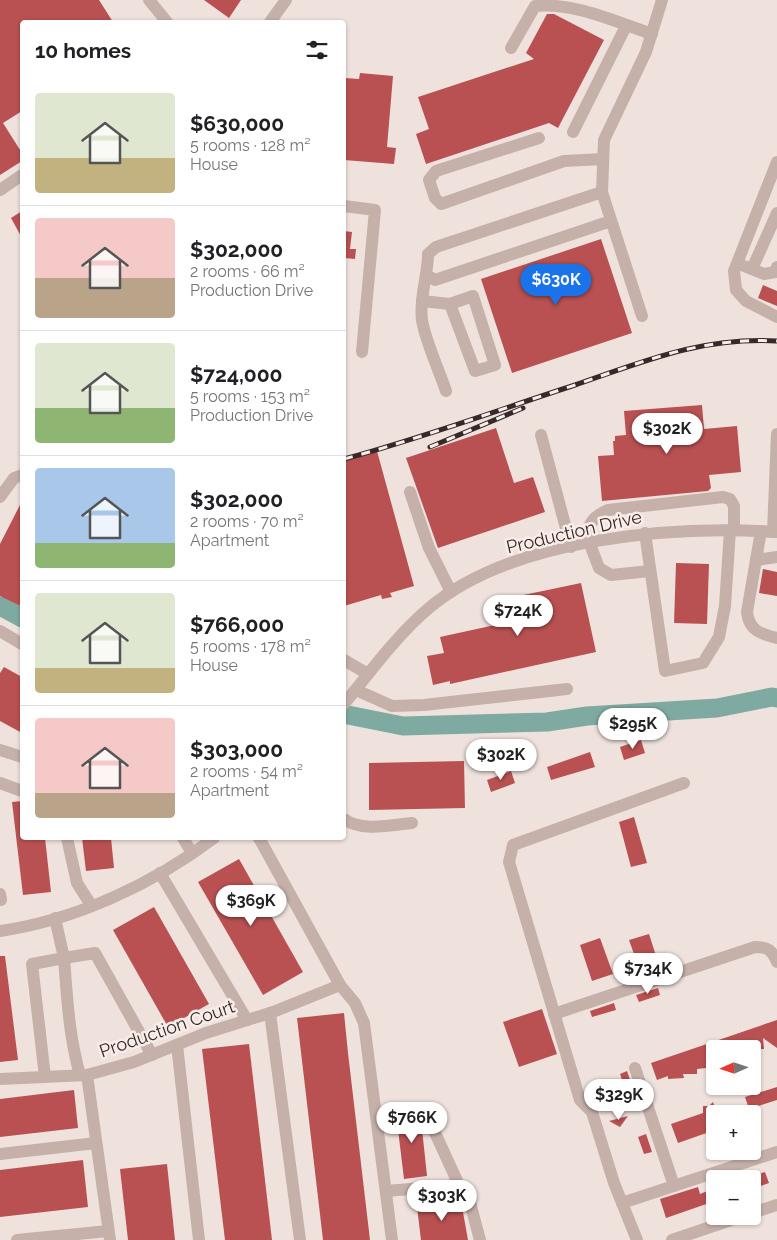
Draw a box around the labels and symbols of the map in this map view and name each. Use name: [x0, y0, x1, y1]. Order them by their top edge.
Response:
pin: $630K: [521, 264, 591, 306]
pin: $302K: [632, 412, 702, 455]
street label: Production Drive: [504, 506, 644, 557]
pin: $724K: [483, 594, 553, 637]
pin: $295K: [598, 708, 668, 750]
pin: $302K: [466, 738, 536, 781]
pin: $369K: [216, 884, 286, 927]
pin: $734K: [613, 952, 683, 995]
street label: Production Court: [96, 996, 237, 1061]
north arrow: [706, 1040, 761, 1095]
pin: $329K: [584, 1078, 654, 1121]
pin: $766K: [377, 1102, 447, 1144]
pin: $303K: [407, 1180, 477, 1222]

